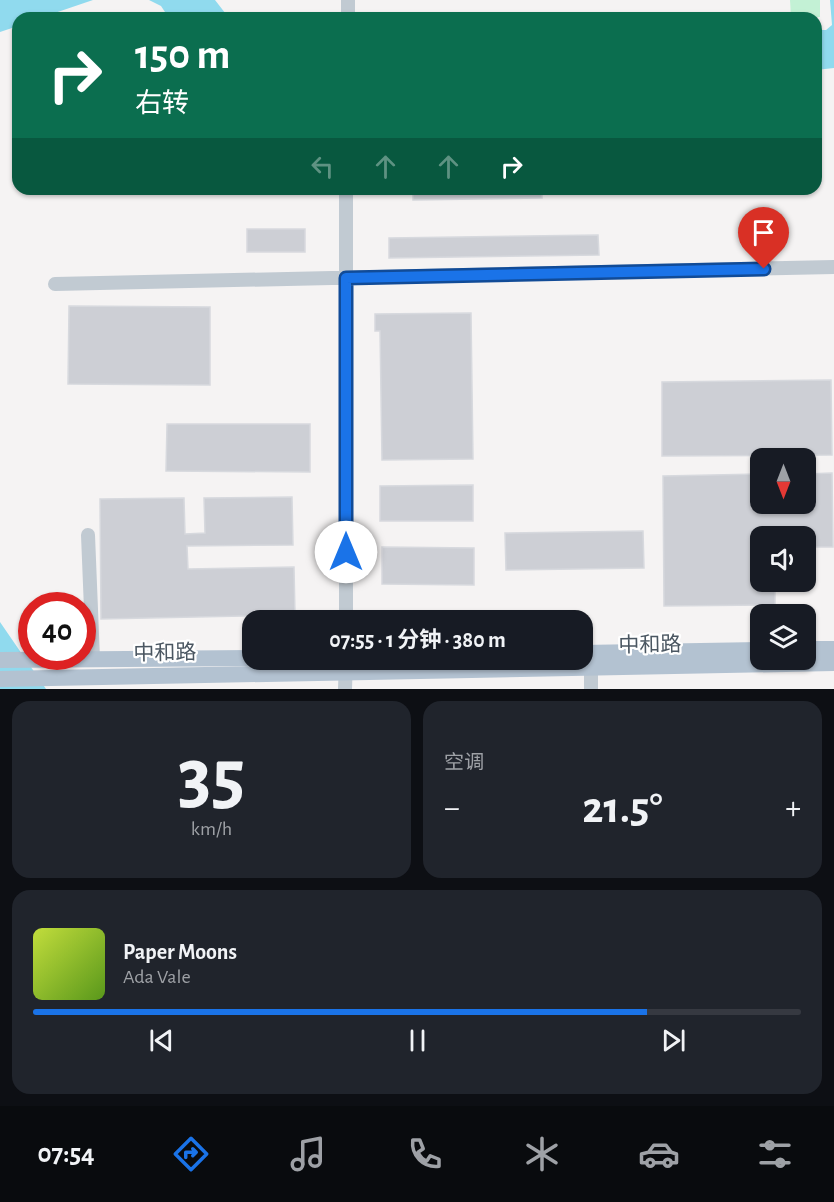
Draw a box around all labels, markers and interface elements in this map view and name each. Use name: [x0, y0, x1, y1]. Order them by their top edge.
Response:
text: 150 m: [135, 34, 230, 76]
icon: right: [36, 36, 114, 114]
text: 右转: [135, 90, 189, 117]
icon: left: [306, 150, 339, 183]
icon: ahead: [369, 150, 402, 183]
icon: ahead: [432, 150, 465, 183]
icon: right: [495, 150, 528, 183]
pin: [738, 207, 789, 269]
icon: arrive: [747, 216, 780, 249]
north arrow: [750, 448, 816, 514]
map controls: [750, 448, 816, 670]
position arrow: [314, 520, 378, 584]
button: sound: [750, 526, 816, 592]
speed limit sign: 40: [18, 592, 96, 670]
button: layers: [750, 604, 816, 670]
text: 07:55 · 1 分钟 · 380 m: [329, 629, 506, 651]
street label: 中和路: [618, 633, 682, 656]
street label: 中和路: [133, 641, 197, 664]
text: 35: [178, 739, 245, 817]
text: 空调: [444, 753, 484, 773]
text: 21.5°: [582, 786, 663, 831]
text: −: [444, 792, 460, 825]
text: +: [785, 792, 801, 825]
text: km/h: [191, 819, 232, 839]
text: Paper Moons: [123, 941, 237, 963]
text: Ada Vale: [123, 967, 191, 987]
icon: previous: [145, 1024, 178, 1057]
icon: pause: [401, 1024, 434, 1057]
icon: next: [657, 1024, 690, 1057]
icon: directions: [170, 1133, 212, 1175]
icon: music: [287, 1133, 329, 1175]
icon: phone: [404, 1133, 446, 1175]
icon: climate: [521, 1133, 563, 1175]
icon: car: [638, 1133, 680, 1175]
icon: filters: [754, 1133, 796, 1175]
text: 07:54: [37, 1140, 95, 1167]

